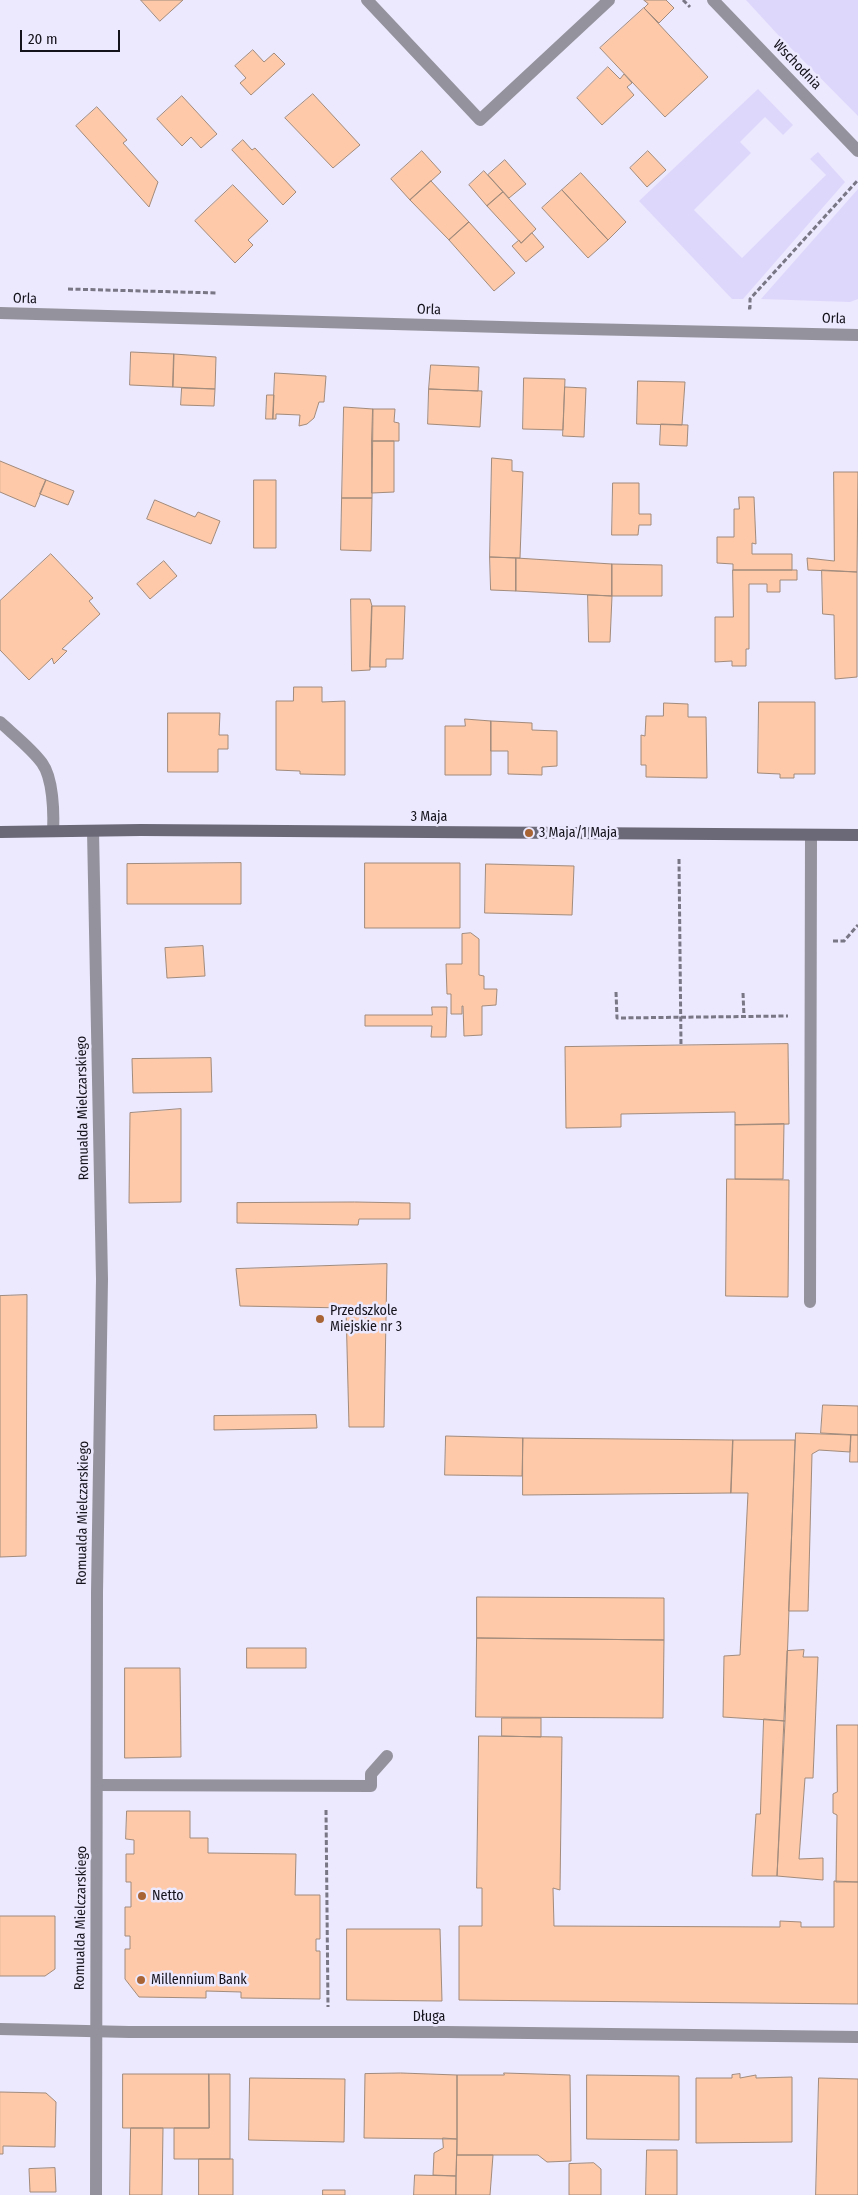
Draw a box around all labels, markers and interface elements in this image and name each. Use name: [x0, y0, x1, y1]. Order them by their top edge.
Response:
scale bar: [22, 20, 122, 52]
text: 20 m: [28, 30, 58, 48]
street label: Wschodnia: [769, 37, 825, 93]
street label: Orla: [13, 290, 37, 308]
street label: Orla: [417, 301, 441, 319]
street label: Orla: [822, 310, 846, 328]
street label: 3 Maja: [411, 809, 447, 825]
place label: 3 Maja/1 Maja: [539, 825, 617, 841]
marker: 3 Maja/1 Maja: [523, 827, 535, 839]
street label: Romualda Mielczarskiego: [73, 1036, 93, 1180]
place label: Przedszkole Miejskie nr 3: [330, 1303, 402, 1335]
marker: Przedszkole Miejskie nr 3: [314, 1313, 326, 1325]
street label: Romualda Mielczarskiego: [73, 1441, 93, 1585]
street label: Romualda Mielczarskiego: [71, 1846, 91, 1990]
place label: Netto: [152, 1888, 184, 1904]
marker: Netto: [136, 1890, 148, 1902]
place label: Millennium Bank: [151, 1972, 247, 1988]
marker: Millennium Bank: [135, 1974, 147, 1986]
street label: Długa: [413, 2009, 445, 2025]

